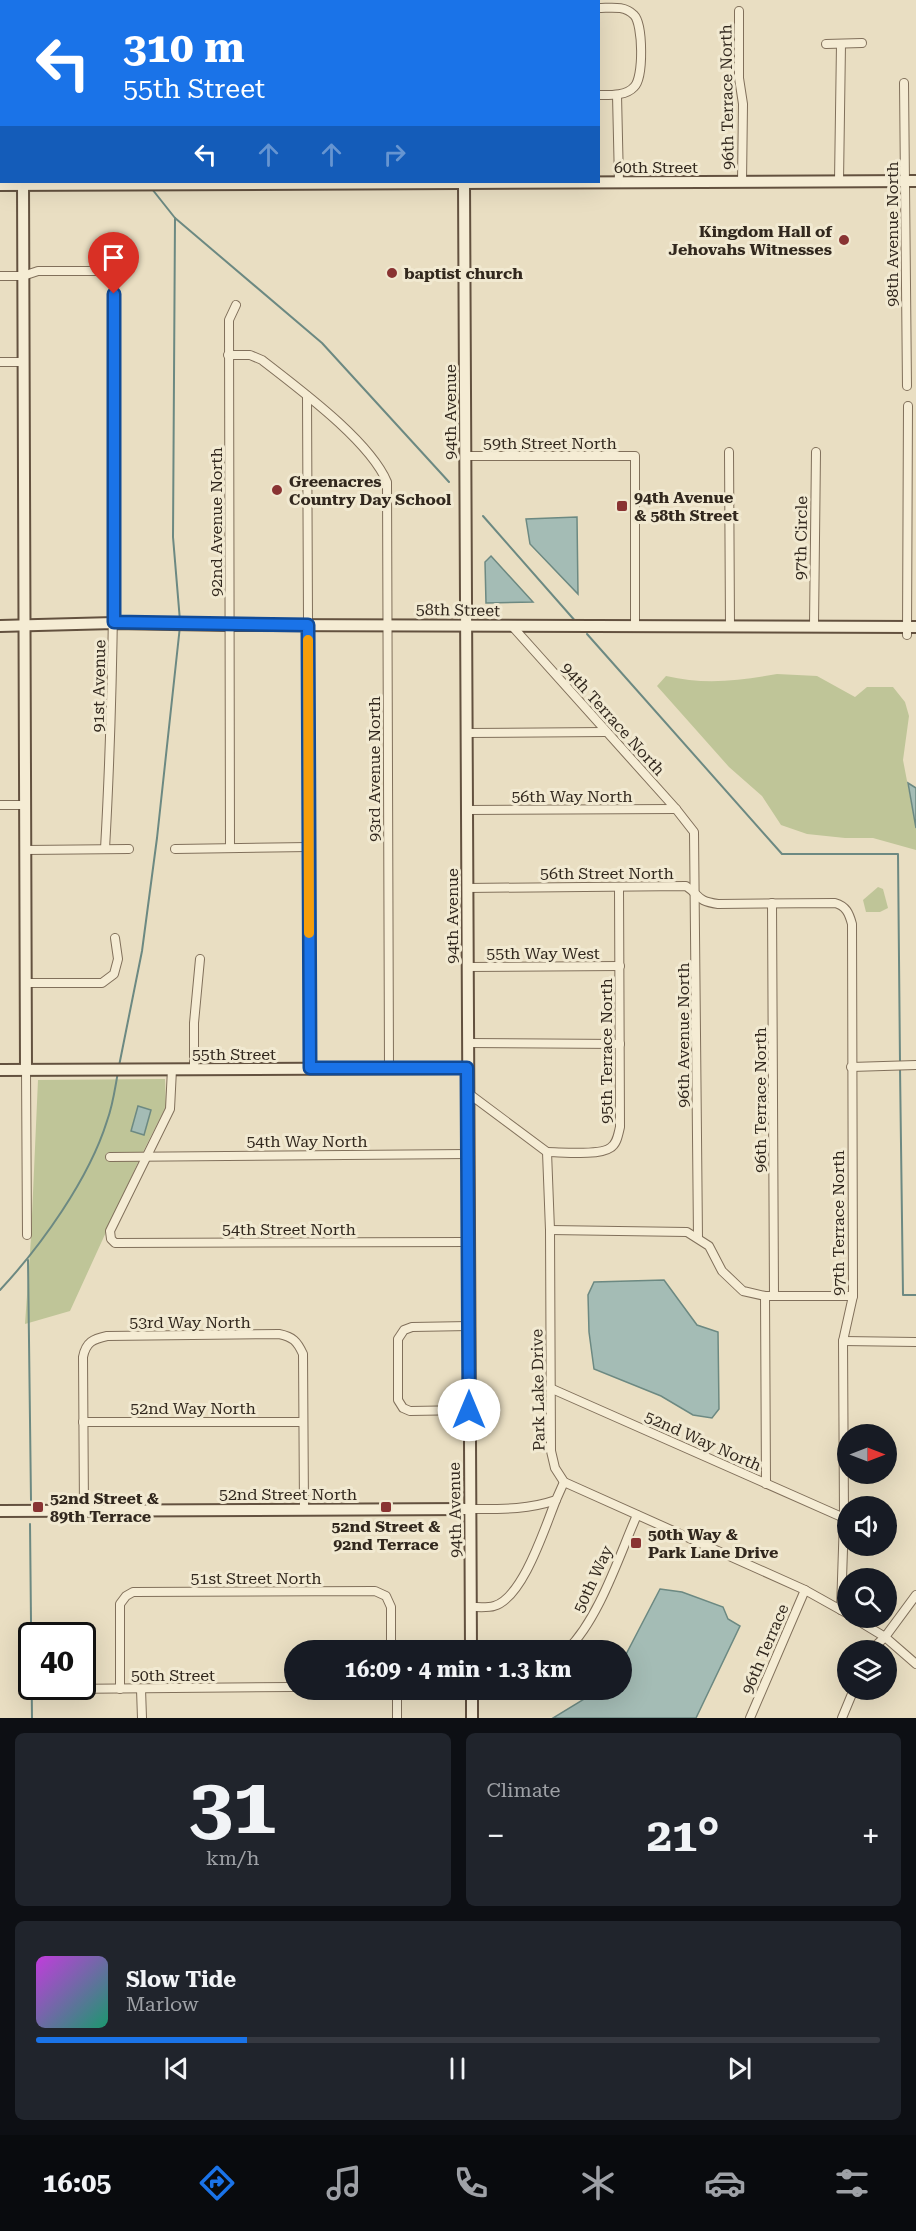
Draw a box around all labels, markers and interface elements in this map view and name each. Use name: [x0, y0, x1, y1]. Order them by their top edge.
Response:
text: 310 m: [123, 23, 245, 72]
icon: left: [24, 24, 102, 102]
street label: 96th Terrace North: [716, 24, 738, 170]
text: 55th Street: [123, 73, 265, 105]
icon: left: [189, 138, 222, 171]
icon: ahead: [252, 138, 285, 171]
icon: ahead: [315, 138, 348, 171]
icon: right: [378, 138, 411, 171]
street label: 60th Street: [614, 158, 698, 177]
street label: 98th Avenue North: [883, 161, 902, 307]
place label: Kingdom Hall of Jehovahs Witnesses: [668, 222, 833, 259]
pin: [88, 232, 139, 294]
marker: Kingdom Hall of Jehovahs Witnesses: [837, 233, 851, 247]
icon: arrive: [97, 241, 130, 274]
place label: baptist church: [404, 264, 523, 283]
marker: baptist church: [385, 266, 399, 280]
street label: 94th Avenue: [441, 364, 460, 460]
street label: 59th Street North: [483, 434, 617, 453]
street label: 92nd Avenue North: [207, 447, 226, 597]
place label: Greenacres Country Day School: [289, 472, 452, 509]
marker: Greenacres Country Day School: [270, 483, 284, 497]
place label: 94th Avenue & 58th Street: [634, 488, 739, 525]
street label: 97th Circle: [791, 496, 811, 580]
marker: 94th Avenue & 58th Street: [615, 499, 629, 513]
street label: 58th Street: [416, 600, 500, 620]
street label: 91st Avenue: [89, 639, 109, 733]
street label: 94th Terrace North: [557, 659, 669, 779]
street label: 93rd Avenue North: [365, 696, 384, 842]
street label: 56th Way North: [511, 787, 633, 806]
street label: 56th Street North: [540, 864, 674, 883]
street label: 94th Avenue: [443, 868, 462, 964]
street label: 55th Way West: [486, 944, 600, 963]
street label: 96th Avenue North: [674, 962, 693, 1108]
street label: 95th Terrace North: [597, 978, 616, 1124]
street label: 96th Terrace North: [751, 1027, 770, 1173]
street label: 55th Street: [192, 1045, 276, 1064]
street label: 54th Way North: [246, 1132, 368, 1151]
street label: 97th Terrace North: [829, 1150, 848, 1296]
street label: 54th Street North: [222, 1220, 356, 1239]
street label: 53rd Way North: [129, 1313, 251, 1332]
street label: Park Lake Drive: [527, 1328, 549, 1451]
position arrow: [437, 1378, 501, 1442]
street label: 52nd Way North: [130, 1399, 256, 1418]
street label: 52nd Way North: [642, 1407, 764, 1475]
north arrow: [837, 1424, 897, 1484]
map controls: [837, 1424, 897, 1700]
street label: 94th Avenue: [445, 1462, 465, 1558]
street label: 52nd Street North: [219, 1485, 357, 1504]
place label: 52nd Street & 89th Terrace: [50, 1489, 159, 1526]
button: sound: [837, 1496, 897, 1556]
marker: 52nd Street & 89th Terrace: [31, 1500, 45, 1514]
marker: 52nd Street & 92nd Terrace: [379, 1500, 393, 1514]
place label: 52nd Street & 92nd Terrace: [332, 1517, 440, 1554]
place label: 50th Way & Park Lane Drive: [648, 1525, 778, 1562]
marker: 50th Way & Park Lane Drive: [629, 1536, 643, 1550]
street label: 50th Way: [569, 1542, 617, 1615]
button: search: [837, 1568, 897, 1628]
street label: 51st Street North: [190, 1569, 322, 1588]
street label: 96th Terrace: [738, 1601, 793, 1697]
speed limit sign: 40: [18, 1622, 96, 1700]
button: layers: [837, 1640, 897, 1700]
text: 16:09 · 4 min · 1.3 km: [345, 1657, 571, 1682]
street label: 50th Street: [131, 1666, 215, 1685]
text: 31: [189, 1761, 276, 1852]
text: Climate: [487, 1778, 561, 1802]
text: 21°: [647, 1809, 720, 1862]
text: −: [487, 1816, 505, 1855]
text: +: [862, 1816, 880, 1855]
text: km/h: [206, 1846, 260, 1870]
text: Slow Tide: [126, 1967, 236, 1992]
text: Marlow: [126, 1992, 199, 2016]
icon: previous: [160, 2052, 193, 2085]
icon: pause: [441, 2052, 474, 2085]
icon: next: [723, 2052, 756, 2085]
icon: directions: [196, 2162, 238, 2204]
icon: music: [323, 2162, 365, 2204]
icon: phone: [450, 2162, 492, 2204]
icon: climate: [577, 2162, 619, 2204]
icon: car: [704, 2162, 746, 2204]
icon: filters: [831, 2162, 873, 2204]
text: 16:05: [43, 2167, 111, 2199]

